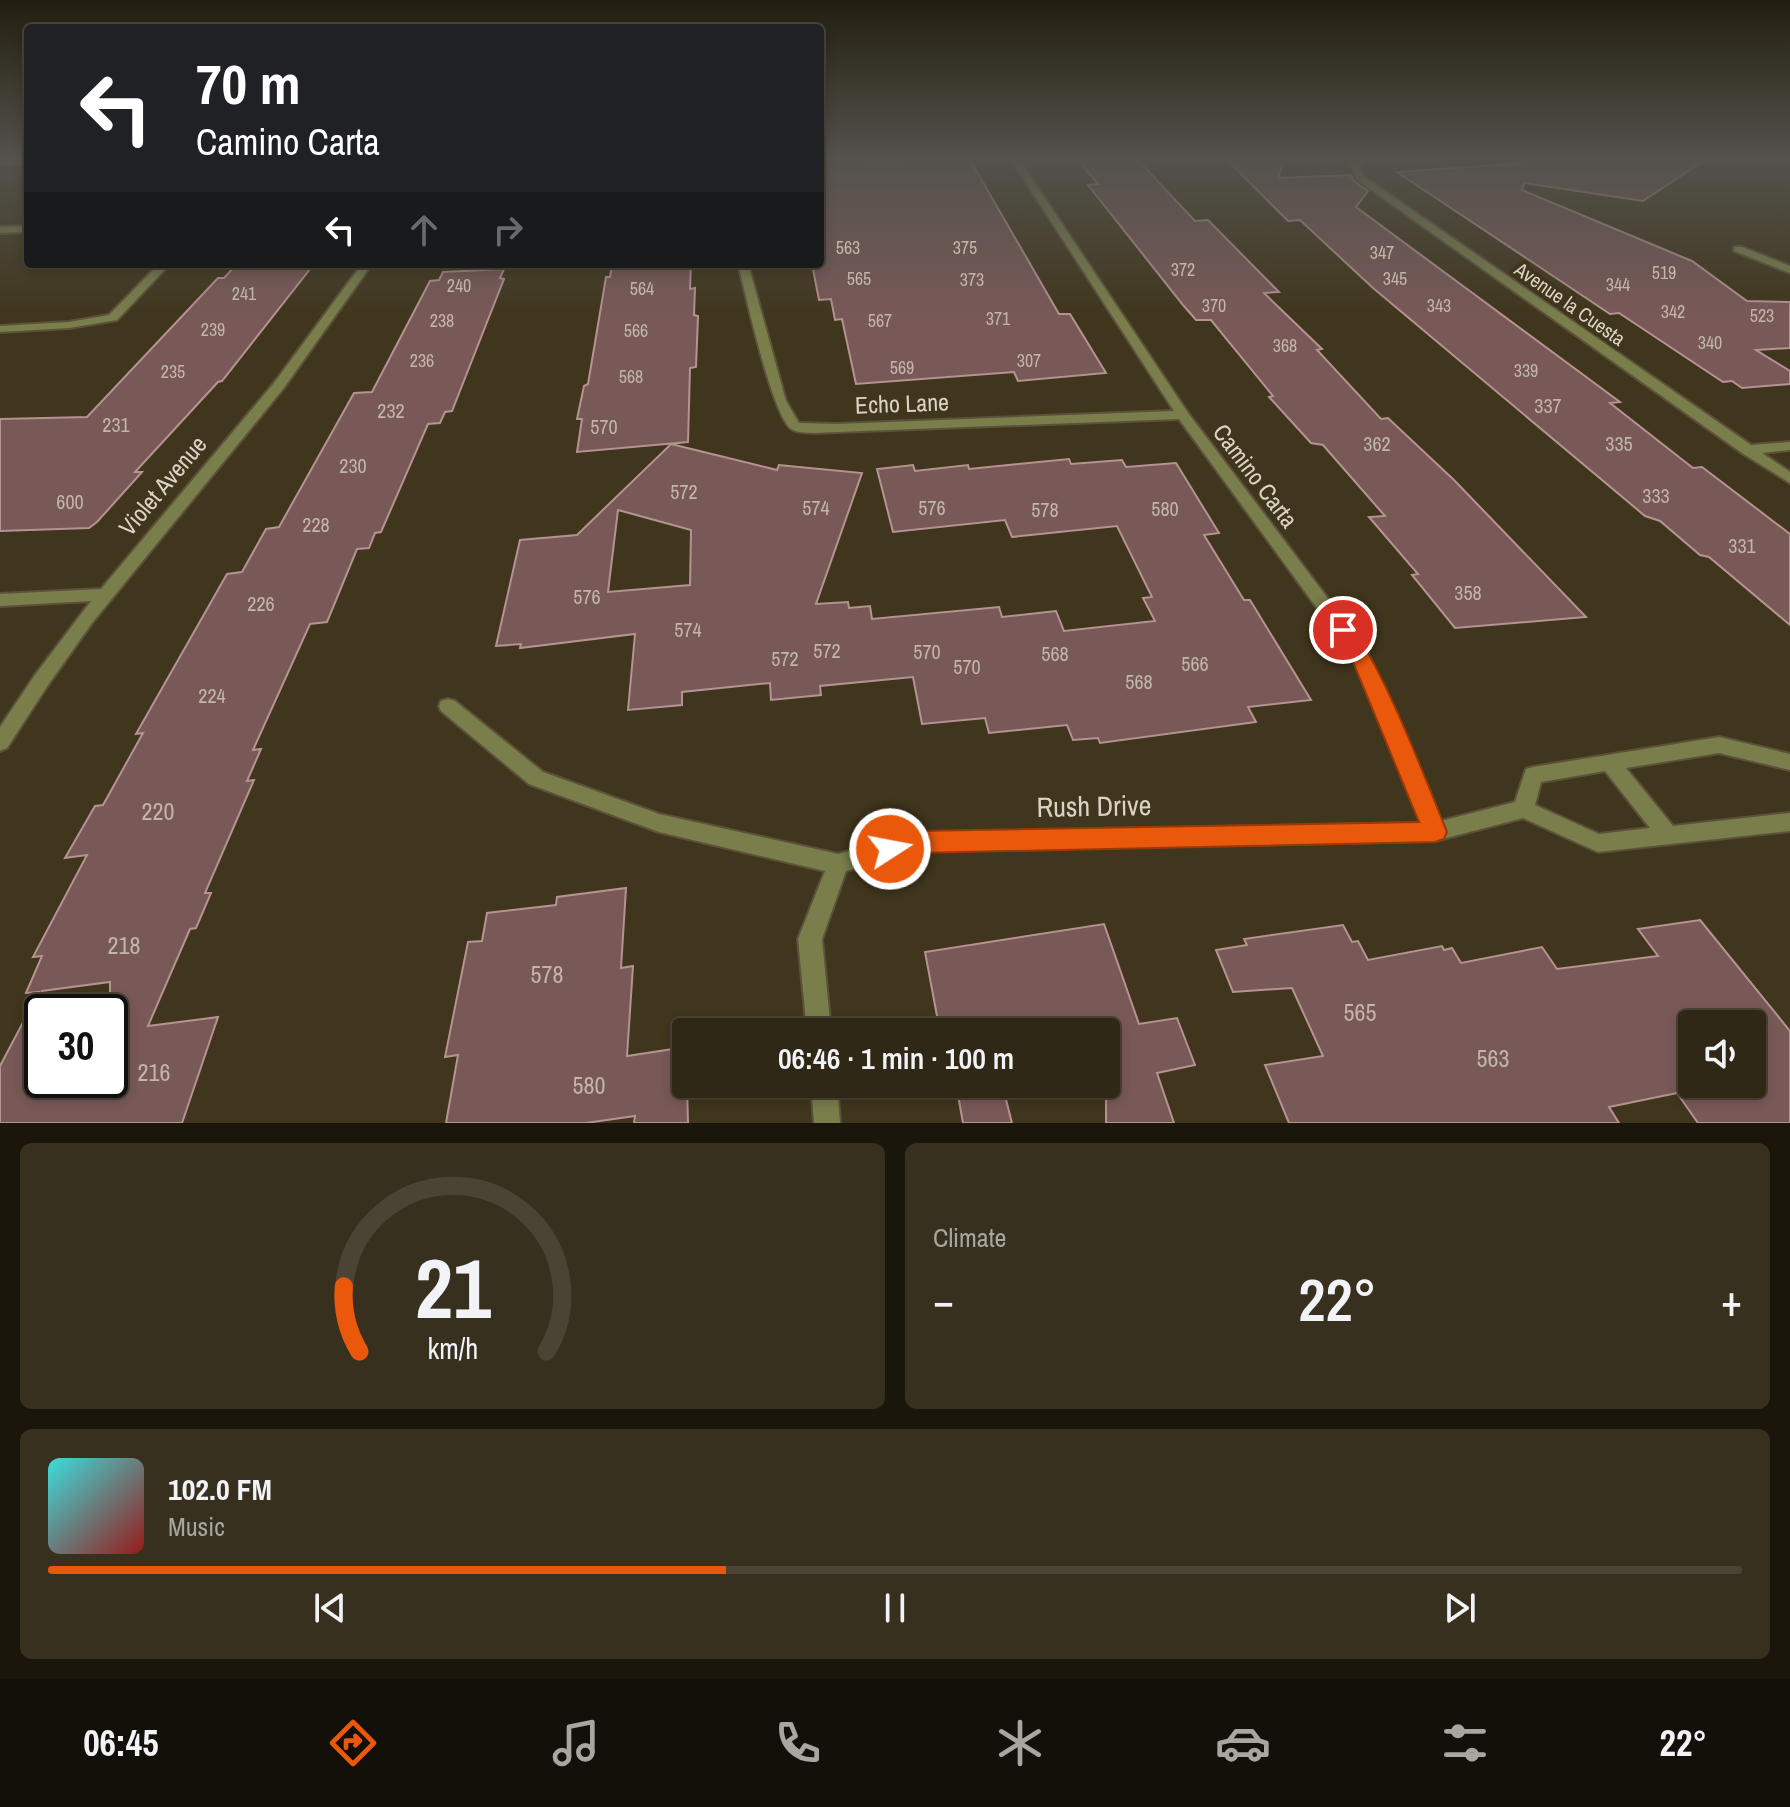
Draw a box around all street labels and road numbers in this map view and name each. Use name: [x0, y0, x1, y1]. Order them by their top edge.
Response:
street label: Avenue la Cuesta: [1509, 255, 1631, 352]
street label: Echo Lane: [854, 385, 950, 421]
street label: Camino Carta: [1206, 417, 1305, 534]
street label: Violet Avenue: [111, 429, 213, 542]
street label: Rush Drive: [1036, 786, 1152, 826]

